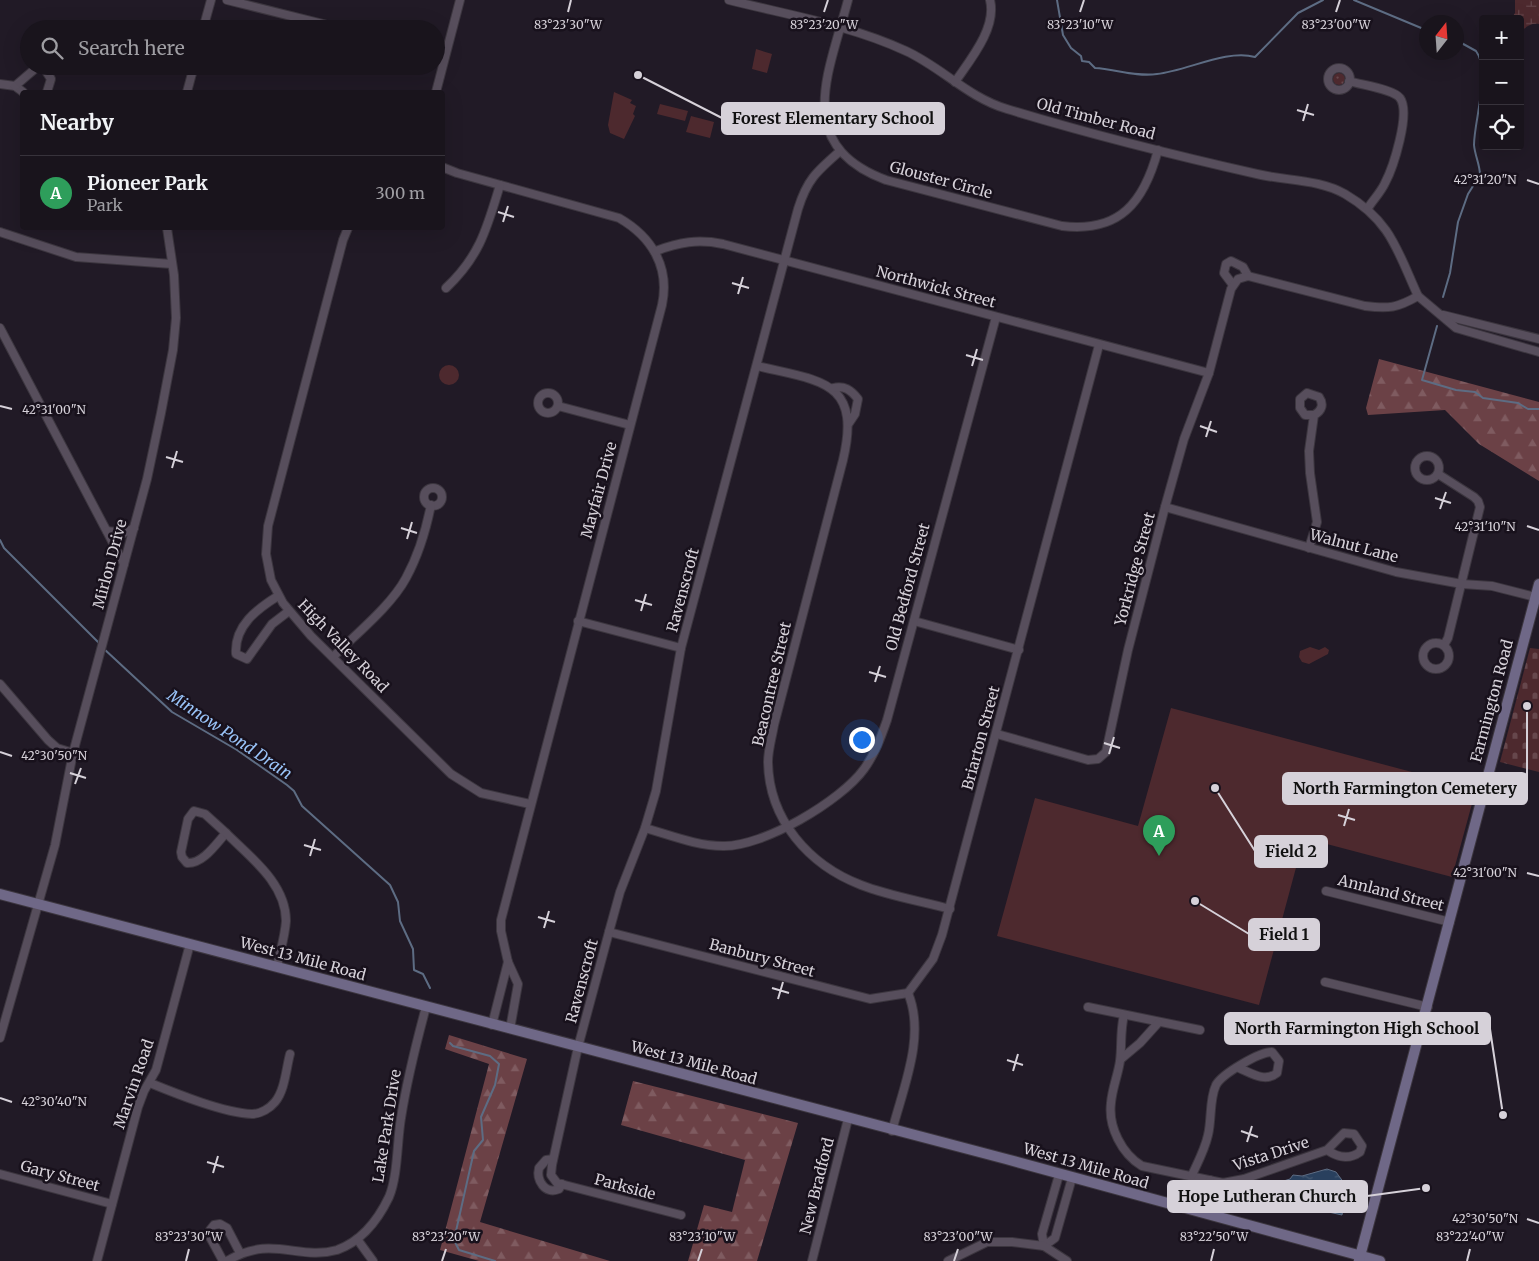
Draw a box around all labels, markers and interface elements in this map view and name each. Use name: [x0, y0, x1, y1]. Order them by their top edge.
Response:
north arrow: [1419, 15, 1464, 60]
map controls: [1479, 15, 1524, 150]
button: +: [1479, 15, 1524, 60]
text: 83°23'30"W: [534, 17, 603, 32]
text: 83°23'20"W: [790, 17, 859, 32]
text: 83°23'10"W: [1047, 17, 1114, 32]
text: 83°23'00"W: [1302, 17, 1371, 32]
search box: [20, 20, 445, 75]
icon: search: [38, 34, 66, 62]
text: Search here: [78, 36, 185, 60]
button: −: [1479, 60, 1524, 105]
street label: Old Timber Road: [1035, 94, 1157, 143]
callout: Forest Elementary School: [722, 103, 944, 134]
button: locate: [1479, 105, 1524, 150]
text: Forest Elementary School: [732, 108, 934, 128]
text: Nearby: [40, 109, 114, 136]
street label: Glouster Circle: [888, 157, 995, 202]
text: Pioneer Park: [87, 171, 208, 195]
text: 42°31'20"N: [1453, 172, 1517, 187]
text: A: [50, 183, 62, 203]
text: 300 m: [376, 183, 425, 203]
text: Park: [87, 195, 123, 215]
street label: Northwick Street: [874, 261, 998, 312]
text: 42°31'00"N: [22, 402, 87, 417]
street label: Mayfair Drive: [576, 439, 621, 540]
street label: Yorkridge Street: [1110, 510, 1159, 629]
street label: Mirlon Drive: [88, 517, 131, 611]
text: 42°31'10"N: [1454, 519, 1516, 534]
street label: Old Bedford Street: [881, 521, 934, 653]
street label: Walnut Lane: [1307, 524, 1401, 567]
street label: Ravenscroft: [662, 546, 703, 634]
street label: High Valley Road: [294, 595, 393, 696]
street label: Beacontree Street: [748, 620, 795, 748]
street label: Farmington Road: [1466, 637, 1517, 764]
water label: Minnow Pond Drain: [163, 684, 296, 783]
street label: Briarton Street: [957, 684, 1004, 792]
your location: [849, 727, 875, 753]
text: 42°30'50"N: [21, 748, 88, 763]
callout: North Farmington Cemetery: [1283, 773, 1527, 804]
text: North Farmington Cemetery: [1293, 778, 1518, 798]
pin: A: [1143, 815, 1175, 856]
callout: Field 2: [1255, 836, 1327, 867]
text: Field 2: [1265, 841, 1317, 861]
text: 42°31'00"N: [1453, 865, 1518, 880]
street label: Annland Street: [1335, 870, 1446, 915]
callout: Field 1: [1249, 919, 1319, 950]
text: Field 1: [1259, 924, 1310, 944]
street label: West 13 Mile Road: [237, 932, 368, 984]
street label: Banbury Street: [707, 934, 817, 981]
street label: Ravenscroft: [561, 937, 602, 1025]
callout: North Farmington High School: [1225, 1013, 1490, 1044]
text: North Farmington High School: [1235, 1018, 1479, 1038]
street label: West 13 Mile Road: [628, 1036, 759, 1088]
street label: Marvin Road: [109, 1037, 158, 1131]
street label: Lake Park Drive: [368, 1068, 405, 1184]
text: 42°30'40"N: [21, 1094, 88, 1109]
street label: Vista Drive: [1230, 1132, 1311, 1175]
street label: New Bradford: [795, 1136, 838, 1236]
street label: West 13 Mile Road: [1020, 1138, 1151, 1193]
street label: Gary Street: [19, 1156, 102, 1195]
street label: Parkside: [593, 1169, 658, 1204]
callout: Hope Lutheran Church: [1168, 1181, 1367, 1212]
text: Hope Lutheran Church: [1178, 1186, 1357, 1206]
text: 42°30'50"N: [1452, 1211, 1519, 1226]
text: 83°23'30"W: [155, 1229, 224, 1244]
text: 83°23'20"W: [412, 1229, 481, 1244]
text: 83°23'10"W: [669, 1229, 736, 1244]
text: 83°23'00"W: [924, 1229, 993, 1244]
text: 83°22'50"W: [1180, 1229, 1249, 1244]
text: 83°22'40"W: [1436, 1229, 1505, 1244]

